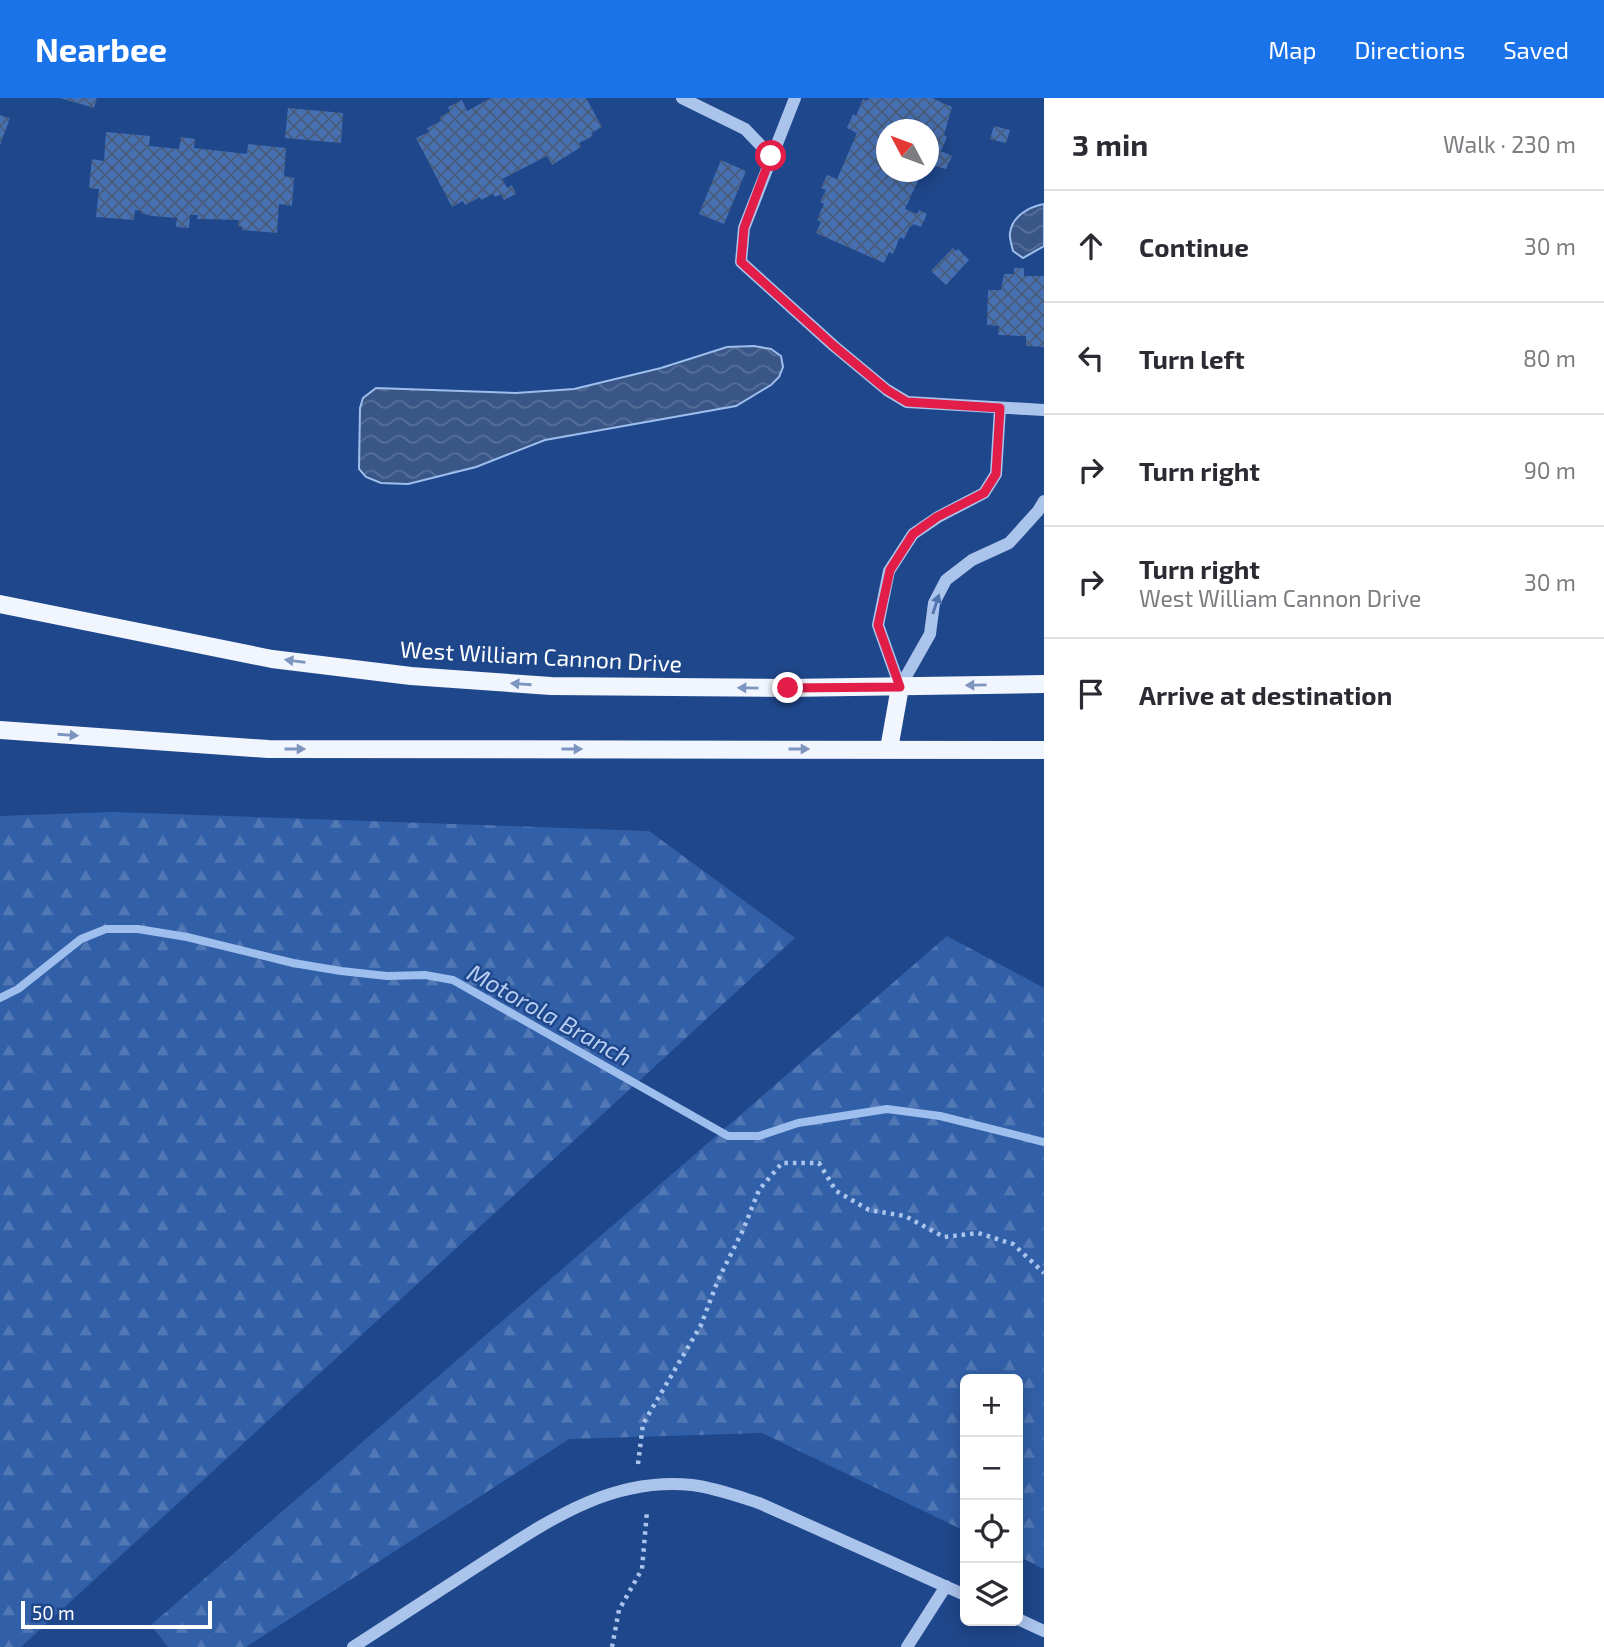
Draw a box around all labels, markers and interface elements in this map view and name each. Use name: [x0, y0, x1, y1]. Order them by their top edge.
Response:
text: Nearbee: [35, 29, 167, 69]
text: Map: [1268, 35, 1316, 64]
text: Directions: [1354, 35, 1465, 64]
text: Saved: [1503, 35, 1569, 64]
north arrow: [876, 119, 939, 182]
text: 3 min: [1072, 126, 1148, 162]
text: Walk · 230 m: [1443, 130, 1576, 158]
route start: [755, 140, 786, 171]
icon: ahead: [1072, 227, 1110, 265]
text: Continue: [1139, 231, 1249, 262]
text: 30 m: [1524, 232, 1576, 260]
icon: left: [1072, 339, 1110, 377]
text: Turn left: [1139, 343, 1245, 374]
text: 80 m: [1523, 344, 1576, 372]
icon: right: [1072, 451, 1110, 489]
text: Turn right: [1139, 455, 1260, 486]
text: 90 m: [1524, 456, 1576, 484]
text: Turn right: [1139, 553, 1260, 584]
icon: right: [1072, 563, 1110, 601]
text: 30 m: [1524, 568, 1576, 596]
text: West William Cannon Drive: [1139, 584, 1421, 612]
one-way arrow: [931, 593, 942, 614]
street label: West William Cannon Drive: [399, 635, 683, 677]
one-way arrow: [283, 656, 305, 667]
route end: [772, 672, 803, 703]
icon: arrive: [1072, 675, 1110, 713]
one-way arrow: [510, 678, 532, 689]
text: Arrive at destination: [1139, 679, 1392, 710]
one-way arrow: [965, 680, 987, 691]
one-way arrow: [737, 682, 759, 693]
one-way arrow: [57, 729, 79, 740]
one-way arrow: [284, 743, 306, 755]
one-way arrow: [561, 743, 583, 755]
one-way arrow: [788, 743, 810, 755]
water label: Motorola Branch: [463, 957, 637, 1071]
map controls: [960, 1374, 1023, 1626]
button: +: [960, 1374, 1023, 1437]
button: −: [960, 1437, 1023, 1500]
button: locate: [960, 1500, 1023, 1563]
button: layers: [960, 1563, 1023, 1626]
scale bar: [21, 1598, 212, 1630]
text: 50 m: [32, 1601, 75, 1624]

